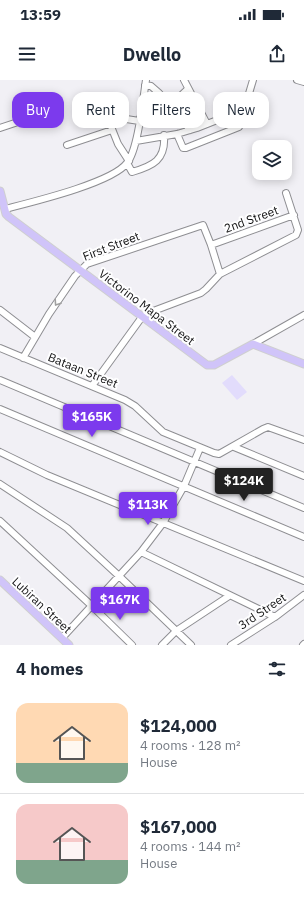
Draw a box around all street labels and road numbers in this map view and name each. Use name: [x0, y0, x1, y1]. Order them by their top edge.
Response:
street label: 2nd Street: [222, 202, 280, 236]
street label: First Street: [80, 228, 142, 264]
street label: Victorino Mapa Street: [96, 266, 198, 348]
street label: Bataan Street: [46, 349, 120, 391]
street label: Lubiran Street: [9, 574, 75, 636]
street label: 3rd Street: [235, 590, 289, 632]

